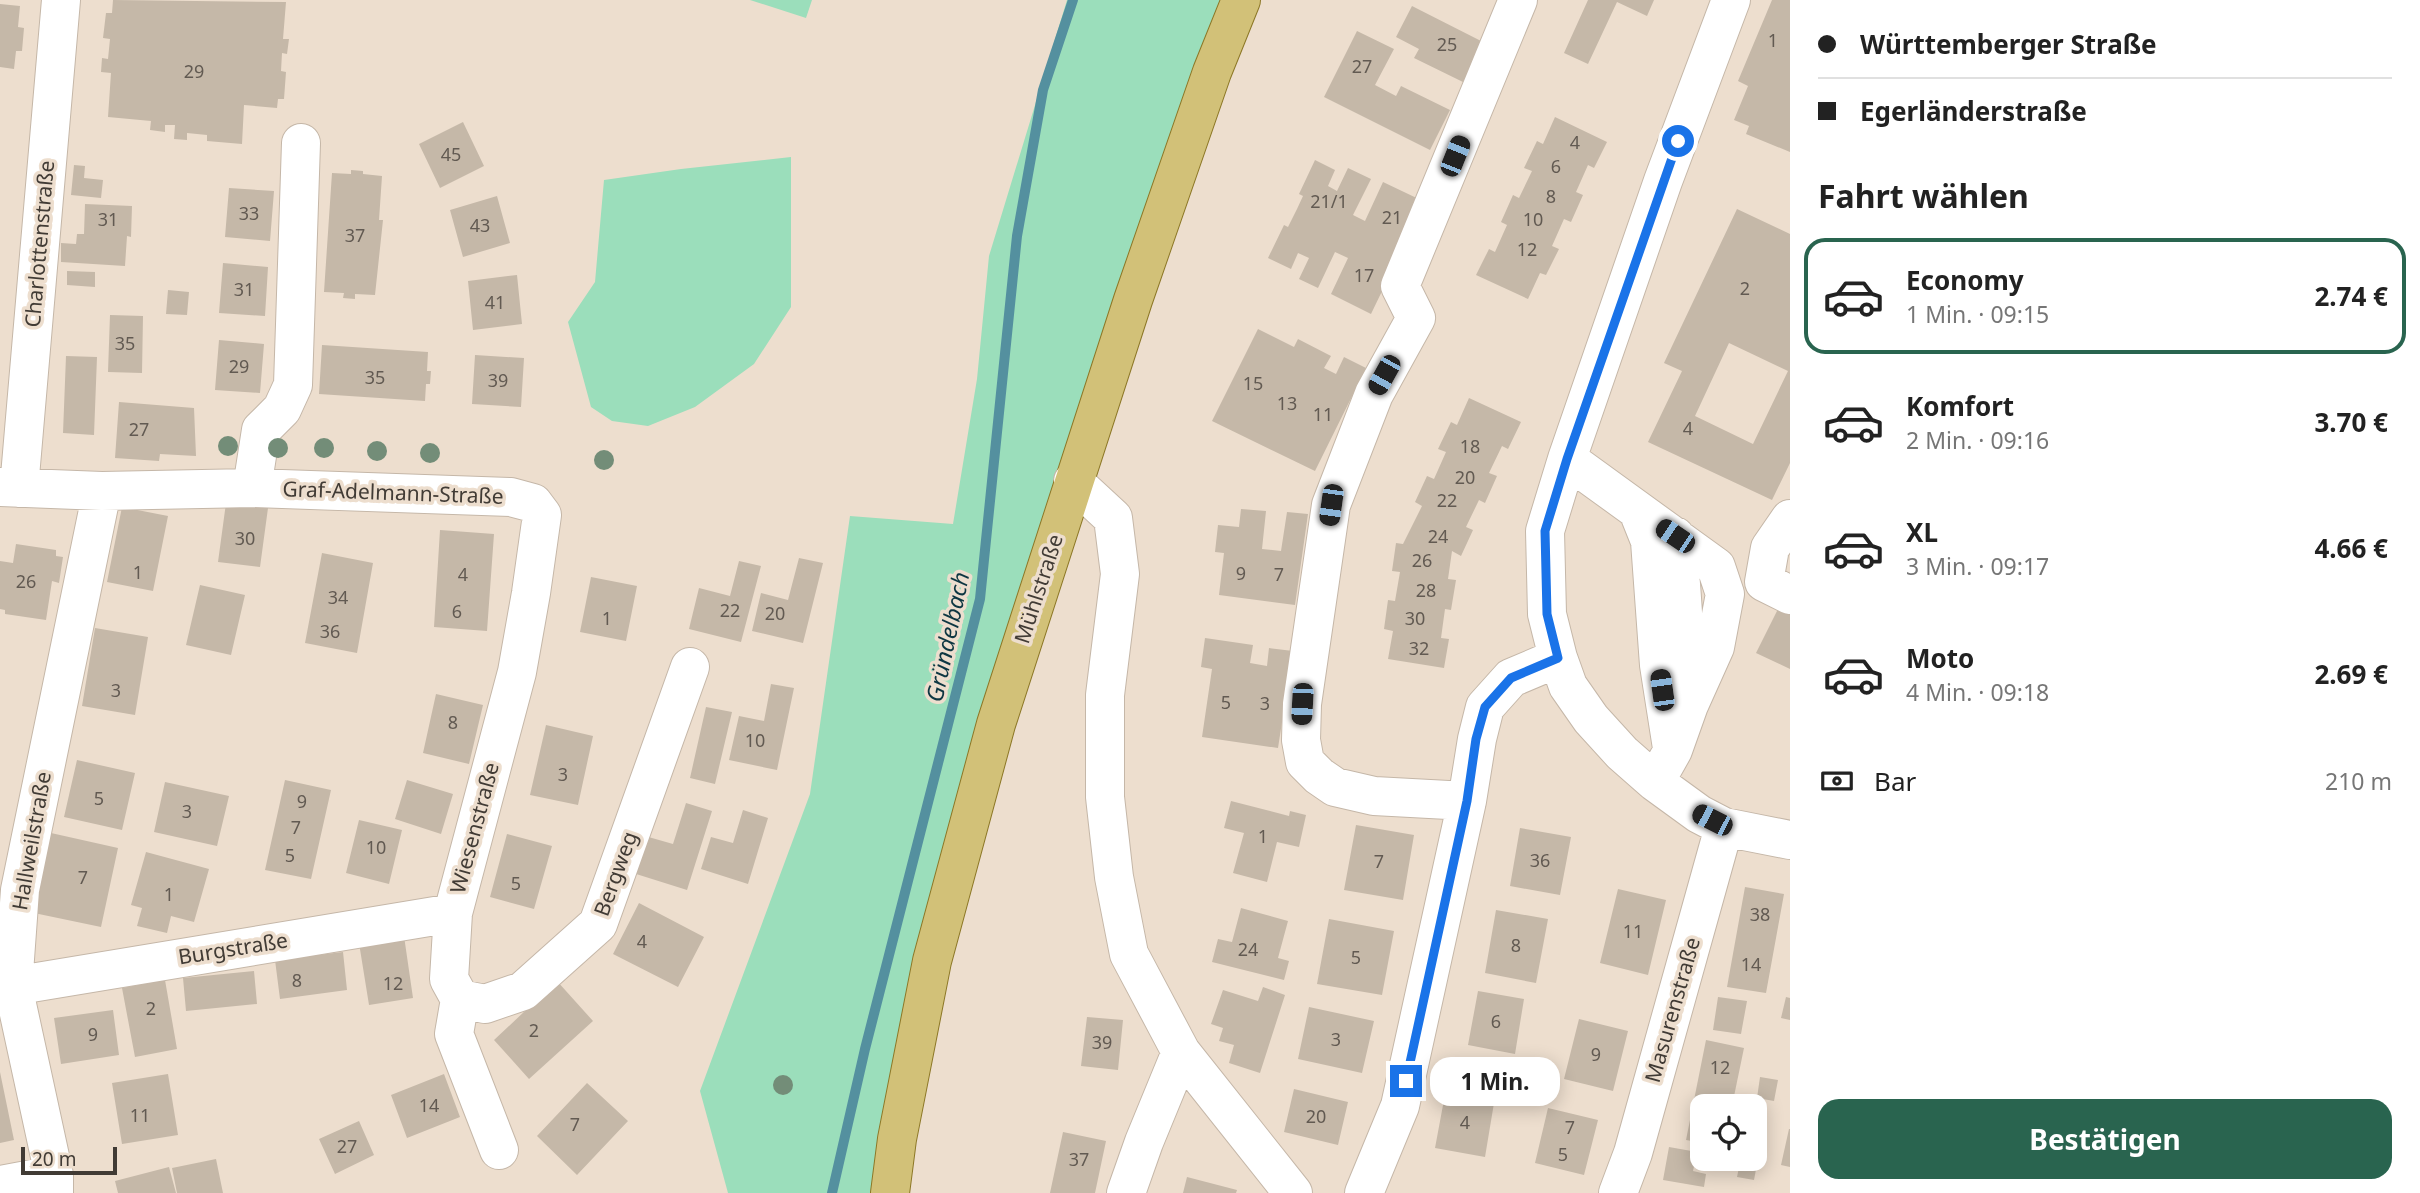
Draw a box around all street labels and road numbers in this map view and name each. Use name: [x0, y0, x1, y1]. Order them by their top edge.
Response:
street label: Charlottenstraße: [18, 159, 60, 329]
street label: Graf-Adelmann-Straße: [282, 474, 504, 510]
street label: Mühlstraße: [1007, 531, 1069, 647]
street label: Wiesenstraße: [443, 759, 505, 896]
street label: Hallweilstraße: [5, 769, 57, 912]
street label: Bergweg: [587, 827, 643, 920]
street label: Burgstraße: [176, 926, 290, 971]
street label: Masurenstraße: [1638, 934, 1706, 1086]

